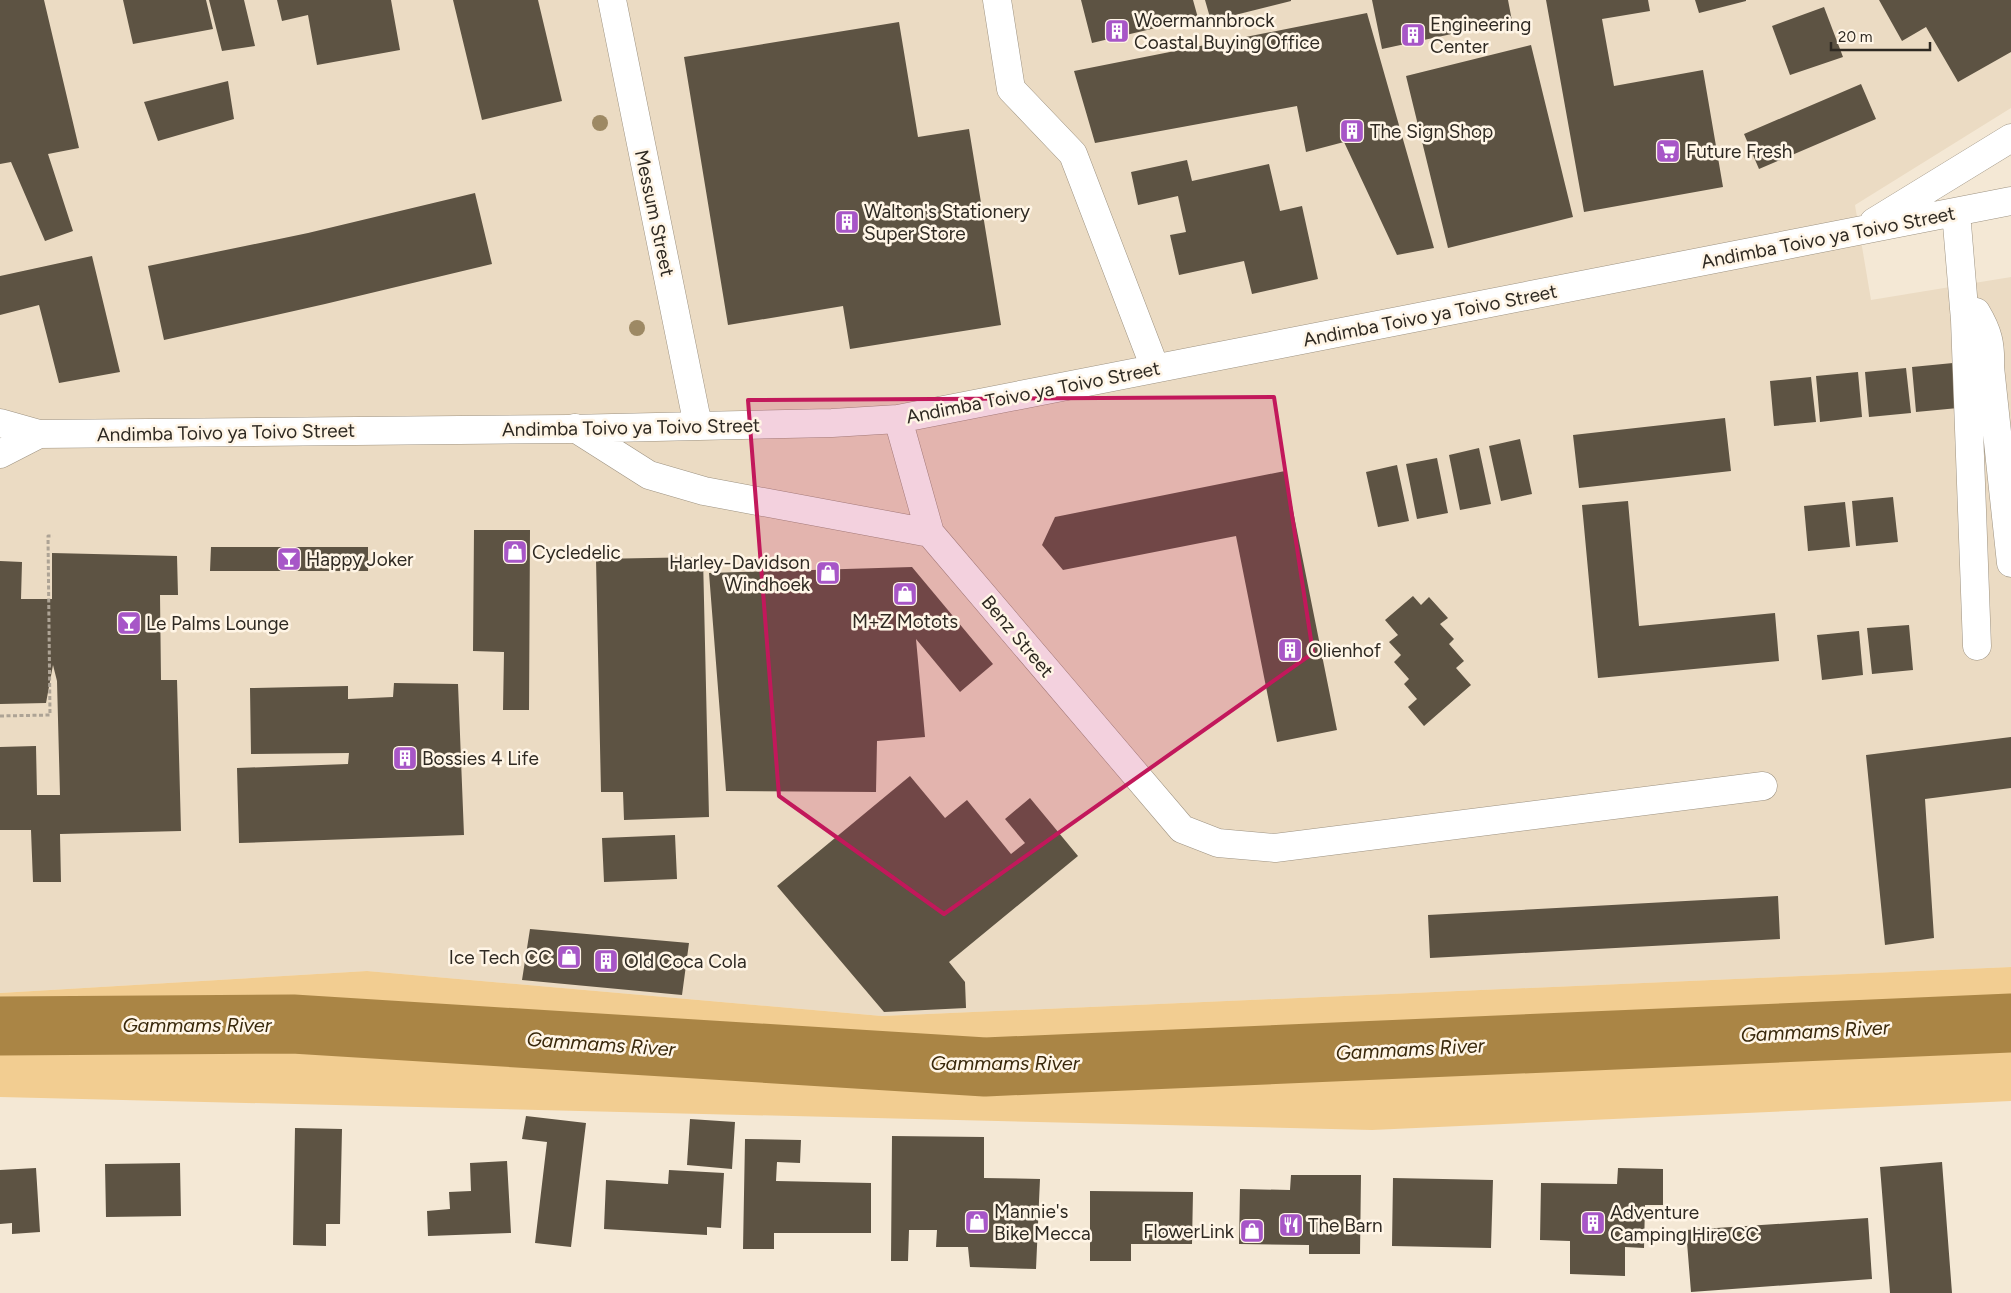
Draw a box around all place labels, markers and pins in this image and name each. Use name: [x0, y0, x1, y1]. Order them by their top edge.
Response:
place label: Woermannbrock Coastal Buying Office: [1134, 9, 1320, 54]
place label: Engineering Center: [1430, 13, 1531, 58]
building icon: Woermannbrock Coastal Buying Office: [1104, 18, 1130, 44]
building icon: Engineering Center: [1400, 22, 1426, 48]
building icon: The Sign Shop: [1339, 118, 1365, 144]
place label: The Sign Shop: [1370, 120, 1493, 143]
supermarket icon: Future Fresh: [1655, 138, 1681, 164]
place label: Future Fresh: [1686, 140, 1792, 163]
place label: Walton's Stationery Super Store: [864, 200, 1030, 245]
building icon: Walton's Stationery Super Store: [834, 209, 860, 235]
shop icon: Cycledelic: [502, 539, 528, 565]
place label: Cycledelic: [532, 541, 621, 564]
bar icon: Happy Joker: [276, 546, 302, 572]
place label: Happy Joker: [306, 548, 414, 571]
place label: Harley-Davidson Windhoek: [669, 551, 811, 596]
shop icon: Harley-Davidson Windhoek: [815, 560, 841, 586]
shop icon: M+Z Motots: [892, 581, 918, 607]
bar icon: Le Palms Lounge: [116, 610, 142, 636]
place label: M+Z Motots: [852, 610, 958, 633]
place label: Le Palms Lounge: [146, 612, 289, 635]
building icon: Olienhof: [1277, 637, 1303, 663]
place label: Olienhof: [1308, 639, 1381, 662]
building icon: Bossies 4 Life: [392, 745, 418, 771]
place label: Bossies 4 Life: [422, 747, 539, 770]
shop icon: Ice Tech CC: [556, 944, 582, 970]
place label: Ice Tech CC: [449, 946, 552, 969]
building icon: Old Coca Cola: [593, 948, 619, 974]
place label: Old Coca Cola: [624, 950, 747, 973]
place label: Mannie's Bike Mecca: [994, 1200, 1091, 1245]
place label: Adventure Camping Hire CC: [1610, 1201, 1760, 1246]
shop icon: Mannie's Bike Mecca: [964, 1209, 990, 1235]
building icon: Adventure Camping Hire CC: [1580, 1210, 1606, 1236]
restaurant icon: The Barn: [1278, 1212, 1304, 1238]
place label: The Barn: [1308, 1214, 1382, 1237]
shop icon: FlowerLink: [1239, 1218, 1265, 1244]
place label: FlowerLink: [1143, 1220, 1235, 1243]

